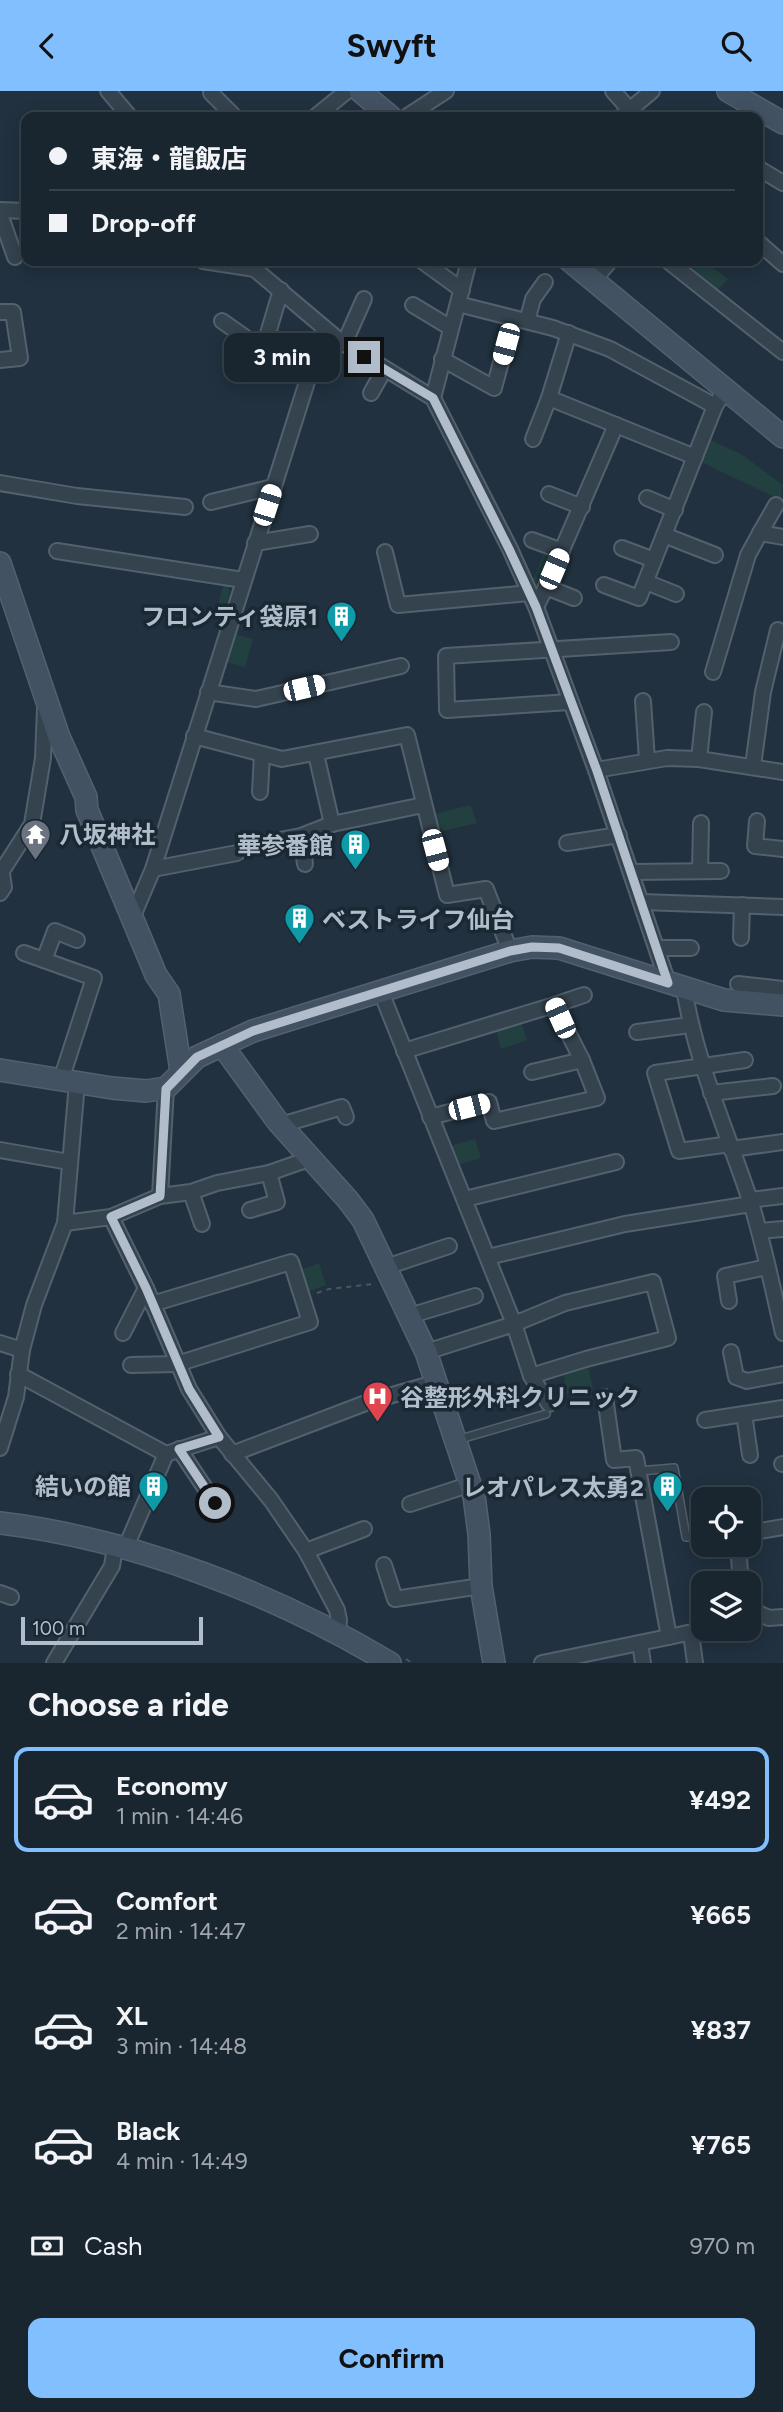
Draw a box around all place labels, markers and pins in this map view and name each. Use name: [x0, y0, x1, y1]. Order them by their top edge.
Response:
building icon: フロンティ袋原1: [324, 599, 358, 643]
place label: フロンティ袋原1: [141, 602, 318, 631]
temple icon: 八坂神社: [19, 817, 53, 861]
place label: 八坂神社: [59, 820, 155, 849]
building icon: 華参番館: [339, 828, 373, 872]
place label: 華参番館: [237, 831, 333, 860]
building icon: ベストライフ仙台: [282, 902, 316, 946]
place label: ベストライフ仙台: [322, 905, 514, 934]
hospital icon: 谷整形外科クリニック: [360, 1380, 394, 1424]
place label: 谷整形外科クリニック: [400, 1383, 640, 1412]
building icon: 結いの館: [137, 1469, 171, 1513]
building icon: レオパレス太勇2: [650, 1470, 684, 1514]
place label: 結いの館: [35, 1472, 131, 1501]
place label: レオパレス太勇2: [462, 1473, 644, 1502]

